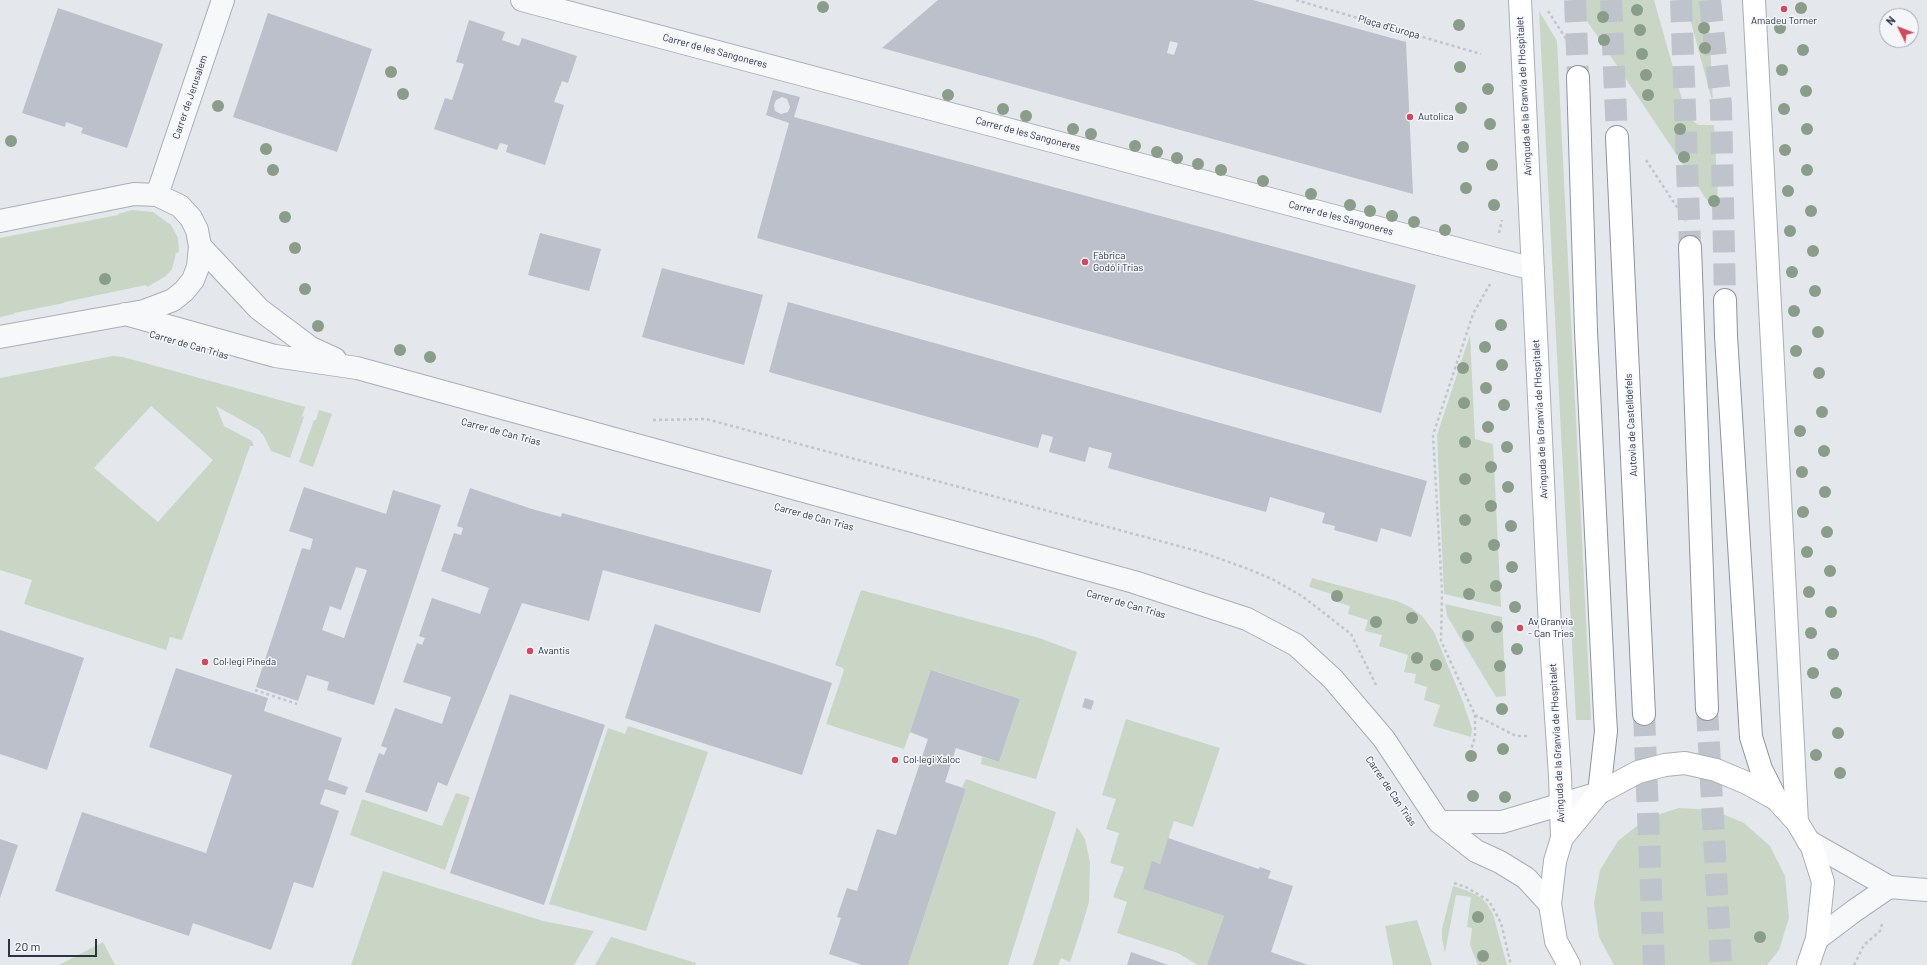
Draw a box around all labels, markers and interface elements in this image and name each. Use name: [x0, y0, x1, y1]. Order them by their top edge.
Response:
marker: Amadeu Torner: [1779, 4, 1789, 14]
north arrow: [1879, 8, 1919, 48]
street label: Plaça d'Europa: [1357, 12, 1421, 42]
text: N: [1883, 13, 1898, 27]
place label: Amadeu Torner: [1751, 15, 1817, 27]
street label: Avinguda de la Granvia de l'Hospitalet: [1514, 16, 1534, 176]
street label: Carrer de les Sangoneres: [661, 31, 769, 71]
street label: Carrer de Jerusalem: [170, 53, 210, 141]
place label: Autolica: [1418, 111, 1454, 123]
marker: Autolica: [1405, 112, 1415, 122]
street label: Carrer de les Sangoneres: [974, 114, 1082, 154]
street label: Carrer de les Sangoneres: [1287, 198, 1395, 238]
place label: Fàbrica Godó i Trias: [1093, 250, 1143, 274]
marker: Fàbrica Godó i Trias: [1080, 257, 1090, 267]
street label: Carrer de Can Trias: [148, 328, 230, 362]
street label: Avinguda de la Granvia de l'Hospitalet: [1530, 339, 1550, 499]
street label: Autovia de Castelldefels: [1622, 373, 1640, 477]
street label: Carrer de Can Trias: [460, 416, 542, 448]
street label: Carrer de Can Trias: [773, 501, 855, 533]
street label: Carrer de Can Trias: [1085, 587, 1167, 621]
place label: Av Granvia - Can Tries: [1528, 616, 1574, 640]
marker: Av Granvia - Can Tries: [1515, 623, 1525, 633]
place label: Avantis: [538, 645, 570, 657]
marker: Avantis: [525, 646, 535, 656]
place label: Col·legi Pineda: [213, 656, 276, 668]
marker: Col·legi Pineda: [200, 657, 210, 667]
street label: Avinguda de la Granvia de l'Hospitalet: [1547, 663, 1567, 823]
place label: Col·legi Xaloc: [903, 754, 960, 766]
street label: Carrer de Can Trias: [1363, 754, 1419, 828]
marker: Col·legi Xaloc: [890, 755, 900, 765]
scale bar: [10, 931, 99, 957]
text: 20 m: [15, 939, 41, 953]

